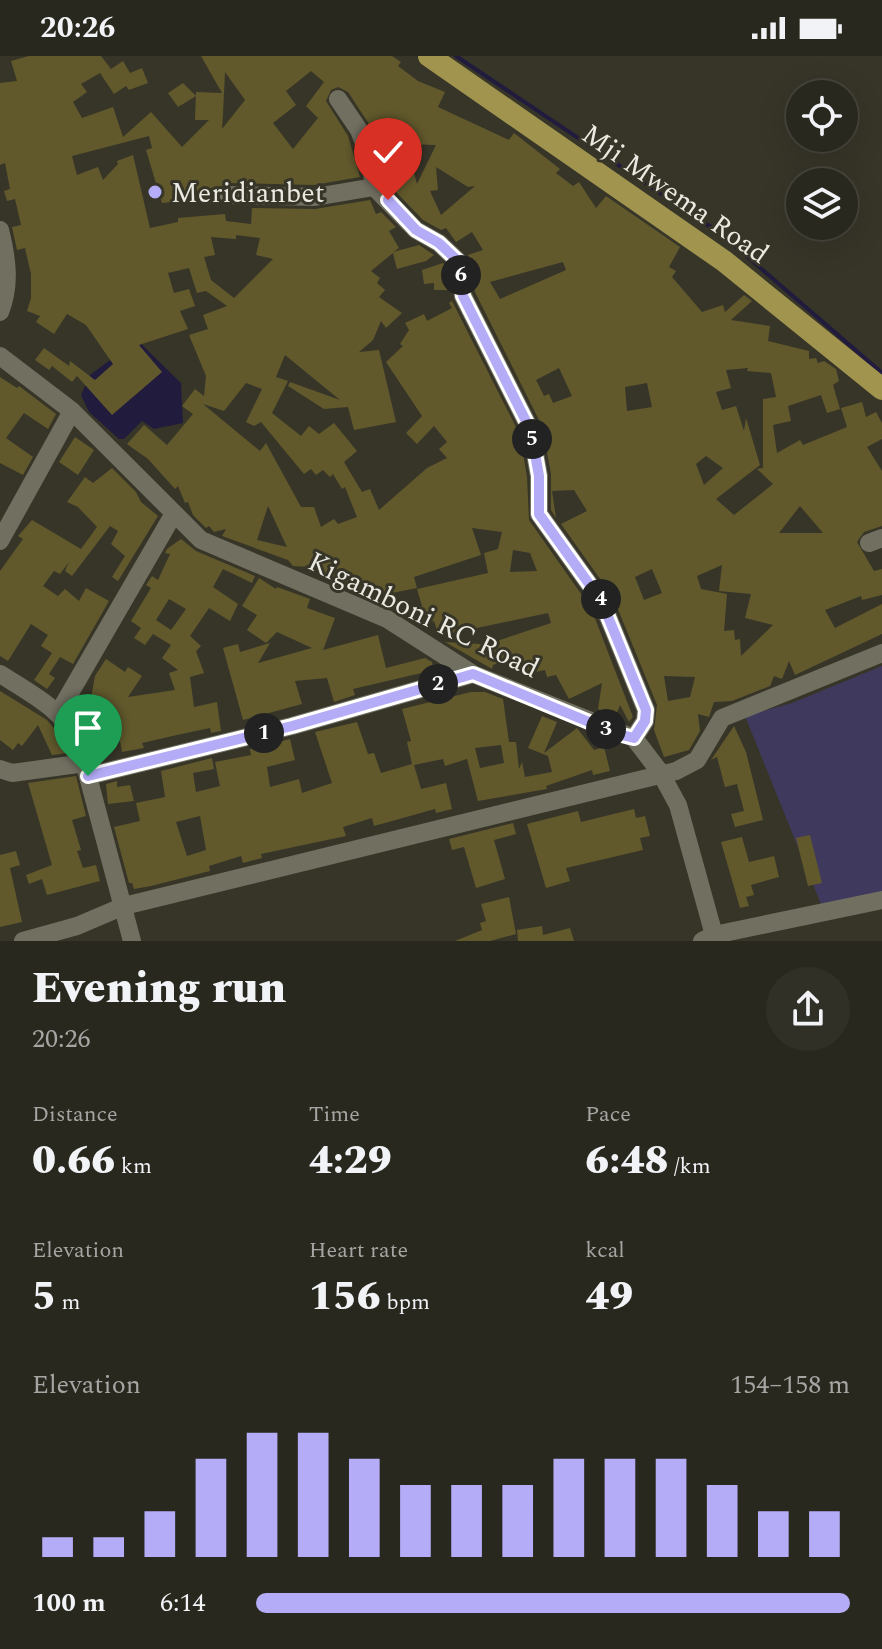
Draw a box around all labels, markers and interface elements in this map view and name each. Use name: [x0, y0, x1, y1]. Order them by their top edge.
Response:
text: 20:26: [40, 5, 115, 51]
map controls: [786, 80, 858, 240]
button: locate: [786, 80, 858, 152]
street label: Mji Mwema Road: [572, 113, 778, 275]
pin: [354, 118, 422, 200]
icon: check: [366, 130, 410, 174]
button: layers: [786, 168, 858, 240]
place label: Meridianbet: [171, 172, 325, 215]
marker: Meridianbet: [146, 183, 164, 201]
pin: 6: [441, 255, 481, 295]
text: 6: [455, 258, 467, 291]
pin: 5: [512, 419, 552, 459]
text: 5: [526, 422, 538, 455]
street label: Kigamboni RC Road: [300, 541, 546, 690]
pin: 4: [581, 579, 621, 619]
text: 4: [595, 582, 607, 615]
pin: 2: [418, 664, 458, 704]
text: 2: [432, 667, 444, 700]
pin: [54, 694, 122, 776]
icon: arrive: [66, 706, 110, 750]
pin: 3: [586, 709, 626, 749]
text: 3: [600, 712, 612, 745]
pin: 1: [244, 713, 284, 753]
text: 1: [258, 716, 270, 749]
text: Evening run: [32, 955, 287, 1022]
button: share: [766, 967, 850, 1051]
text: 20:26: [32, 1019, 91, 1059]
text: Distance: [32, 1098, 118, 1131]
text: Time: [309, 1098, 360, 1131]
text: Pace: [585, 1098, 631, 1131]
text: 0.66: [32, 1131, 115, 1192]
text: 4:29: [309, 1131, 392, 1192]
text: 6:48: [585, 1131, 669, 1192]
text: km: [115, 1150, 152, 1183]
text: /km: [669, 1150, 711, 1183]
text: Elevation: [32, 1234, 124, 1267]
text: Heart rate: [309, 1234, 408, 1267]
text: kcal: [585, 1234, 625, 1267]
text: 5: [32, 1267, 56, 1328]
text: 156: [309, 1267, 381, 1328]
text: 49: [585, 1267, 633, 1328]
text: m: [56, 1286, 80, 1319]
text: bpm: [381, 1286, 430, 1319]
text: Elevation: [32, 1365, 141, 1405]
text: 154–158 m: [730, 1365, 850, 1405]
text: 100 m: [32, 1583, 106, 1623]
text: 6:14: [160, 1583, 206, 1623]

